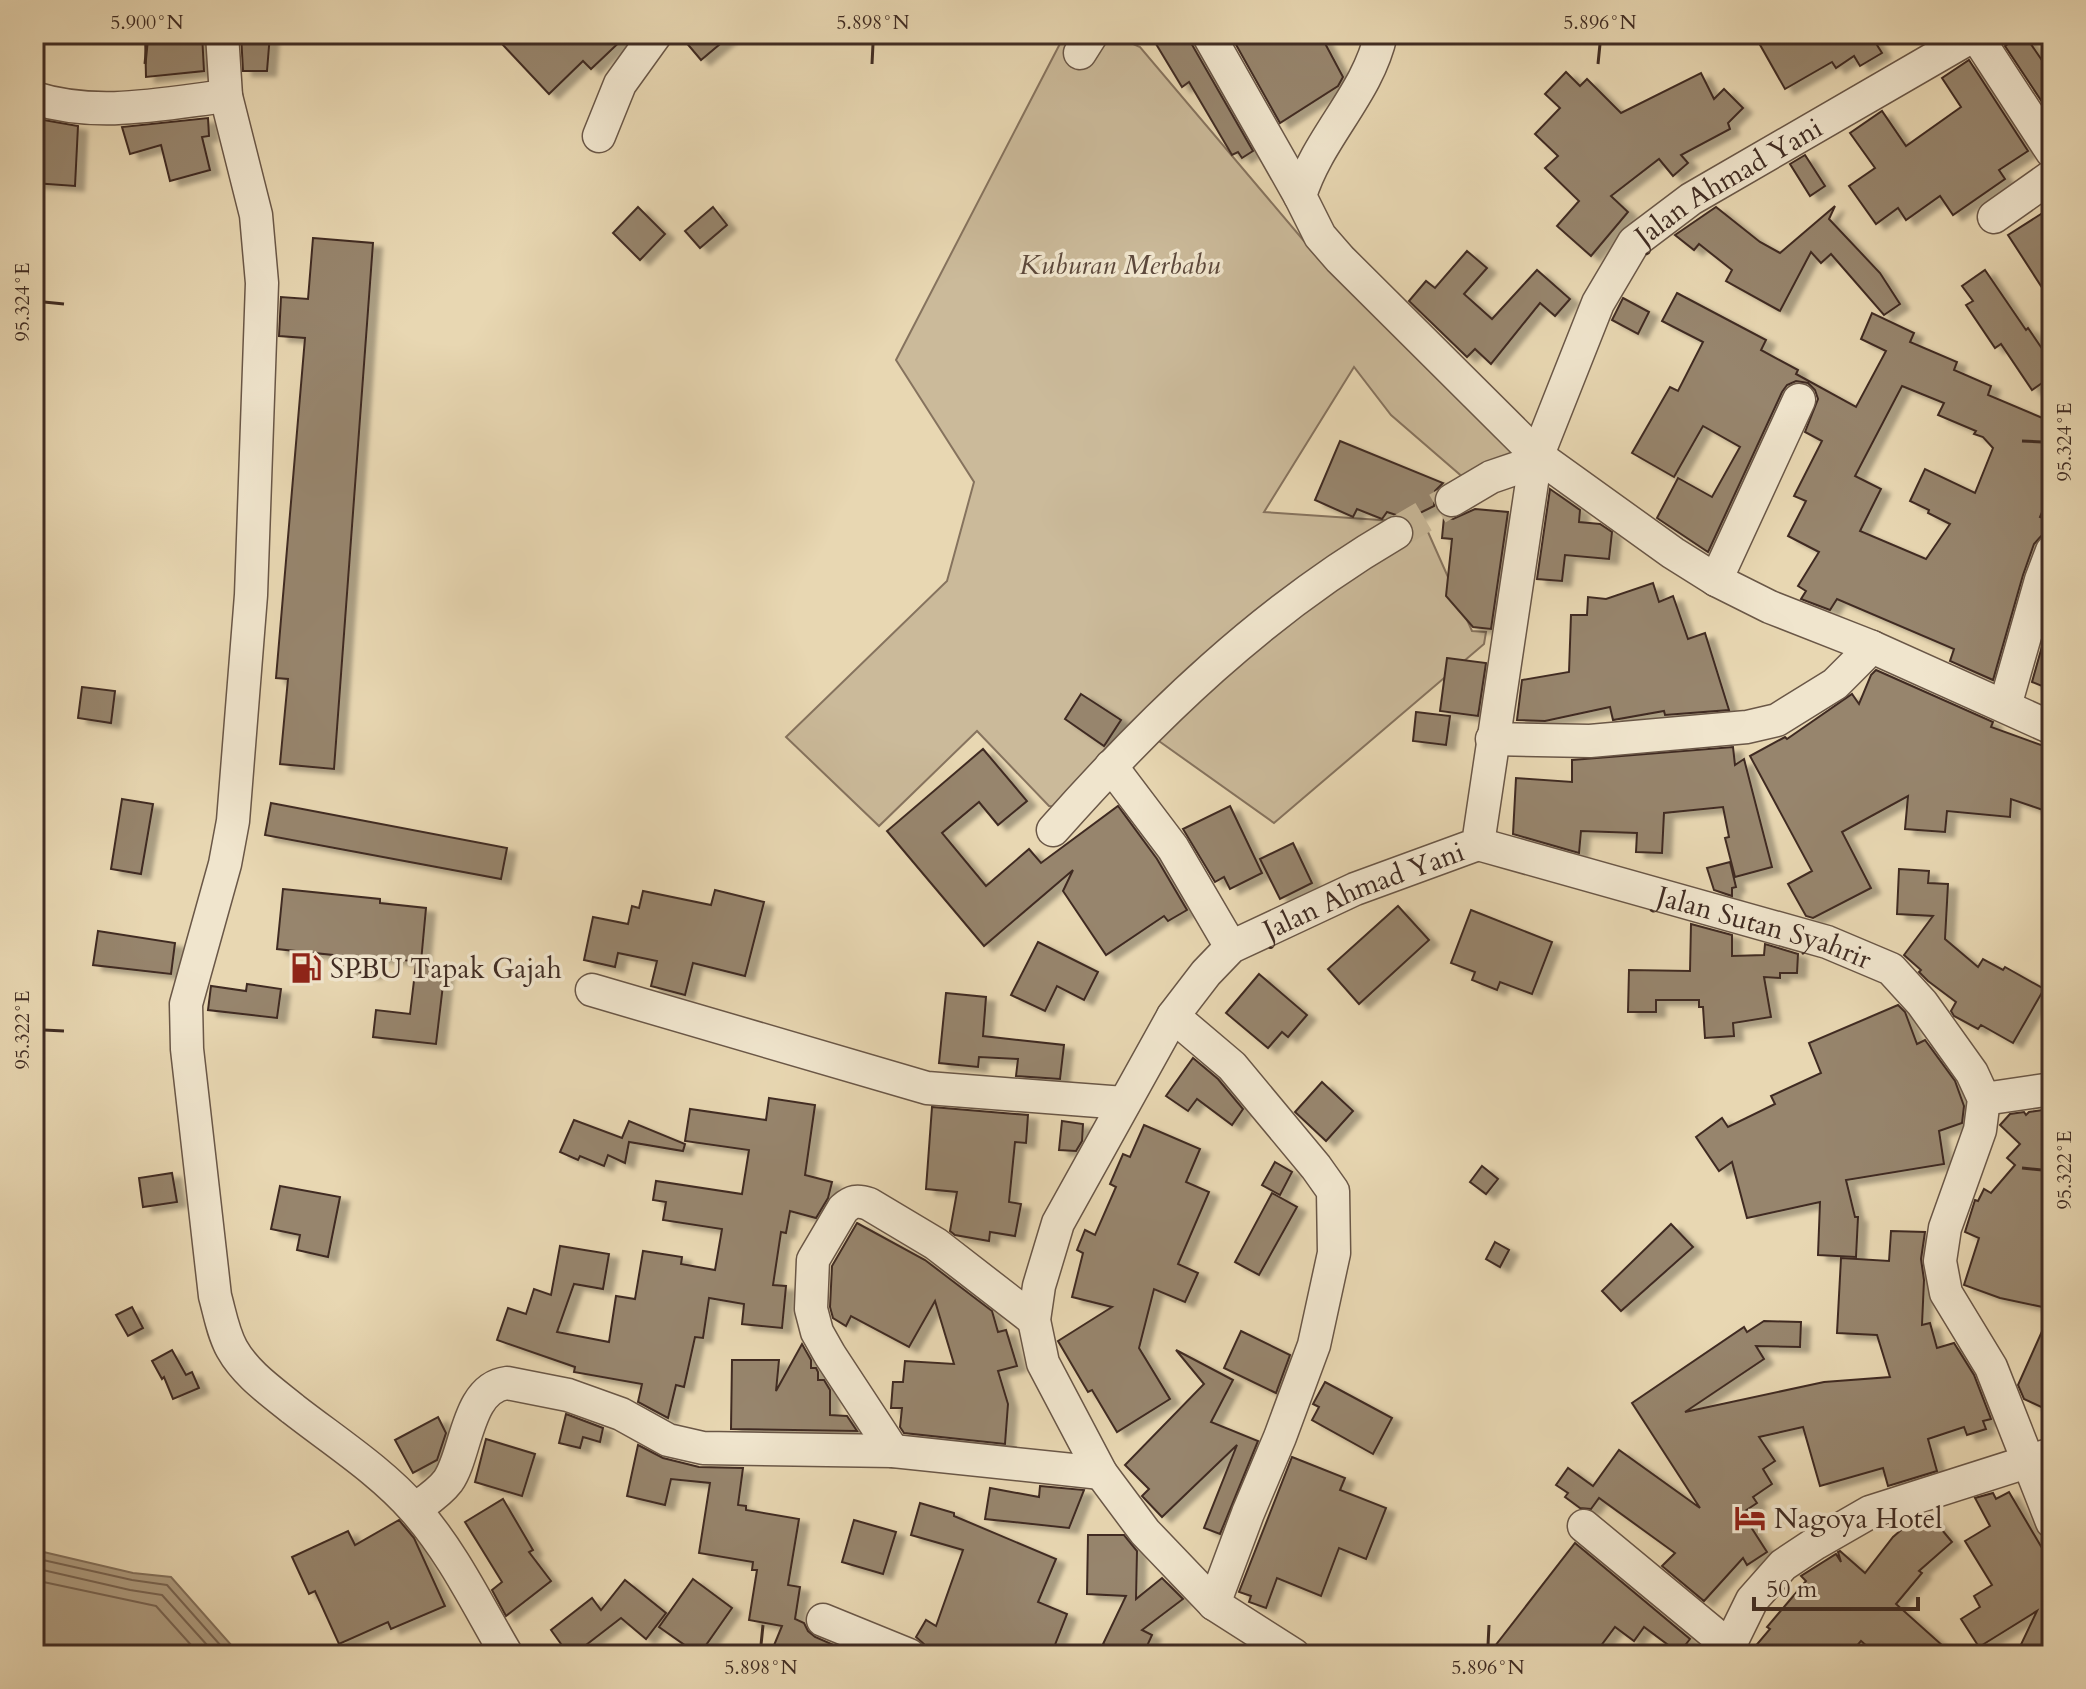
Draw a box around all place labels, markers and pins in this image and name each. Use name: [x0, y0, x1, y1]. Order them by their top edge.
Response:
place label: SPBU Tapak Gajah: [330, 950, 562, 988]
fuel station icon: SPBU Tapak Gajah: [289, 951, 323, 985]
place label: Nagoya Hotel: [1774, 1500, 1942, 1538]
hotel icon: Nagoya Hotel: [1733, 1501, 1767, 1535]

